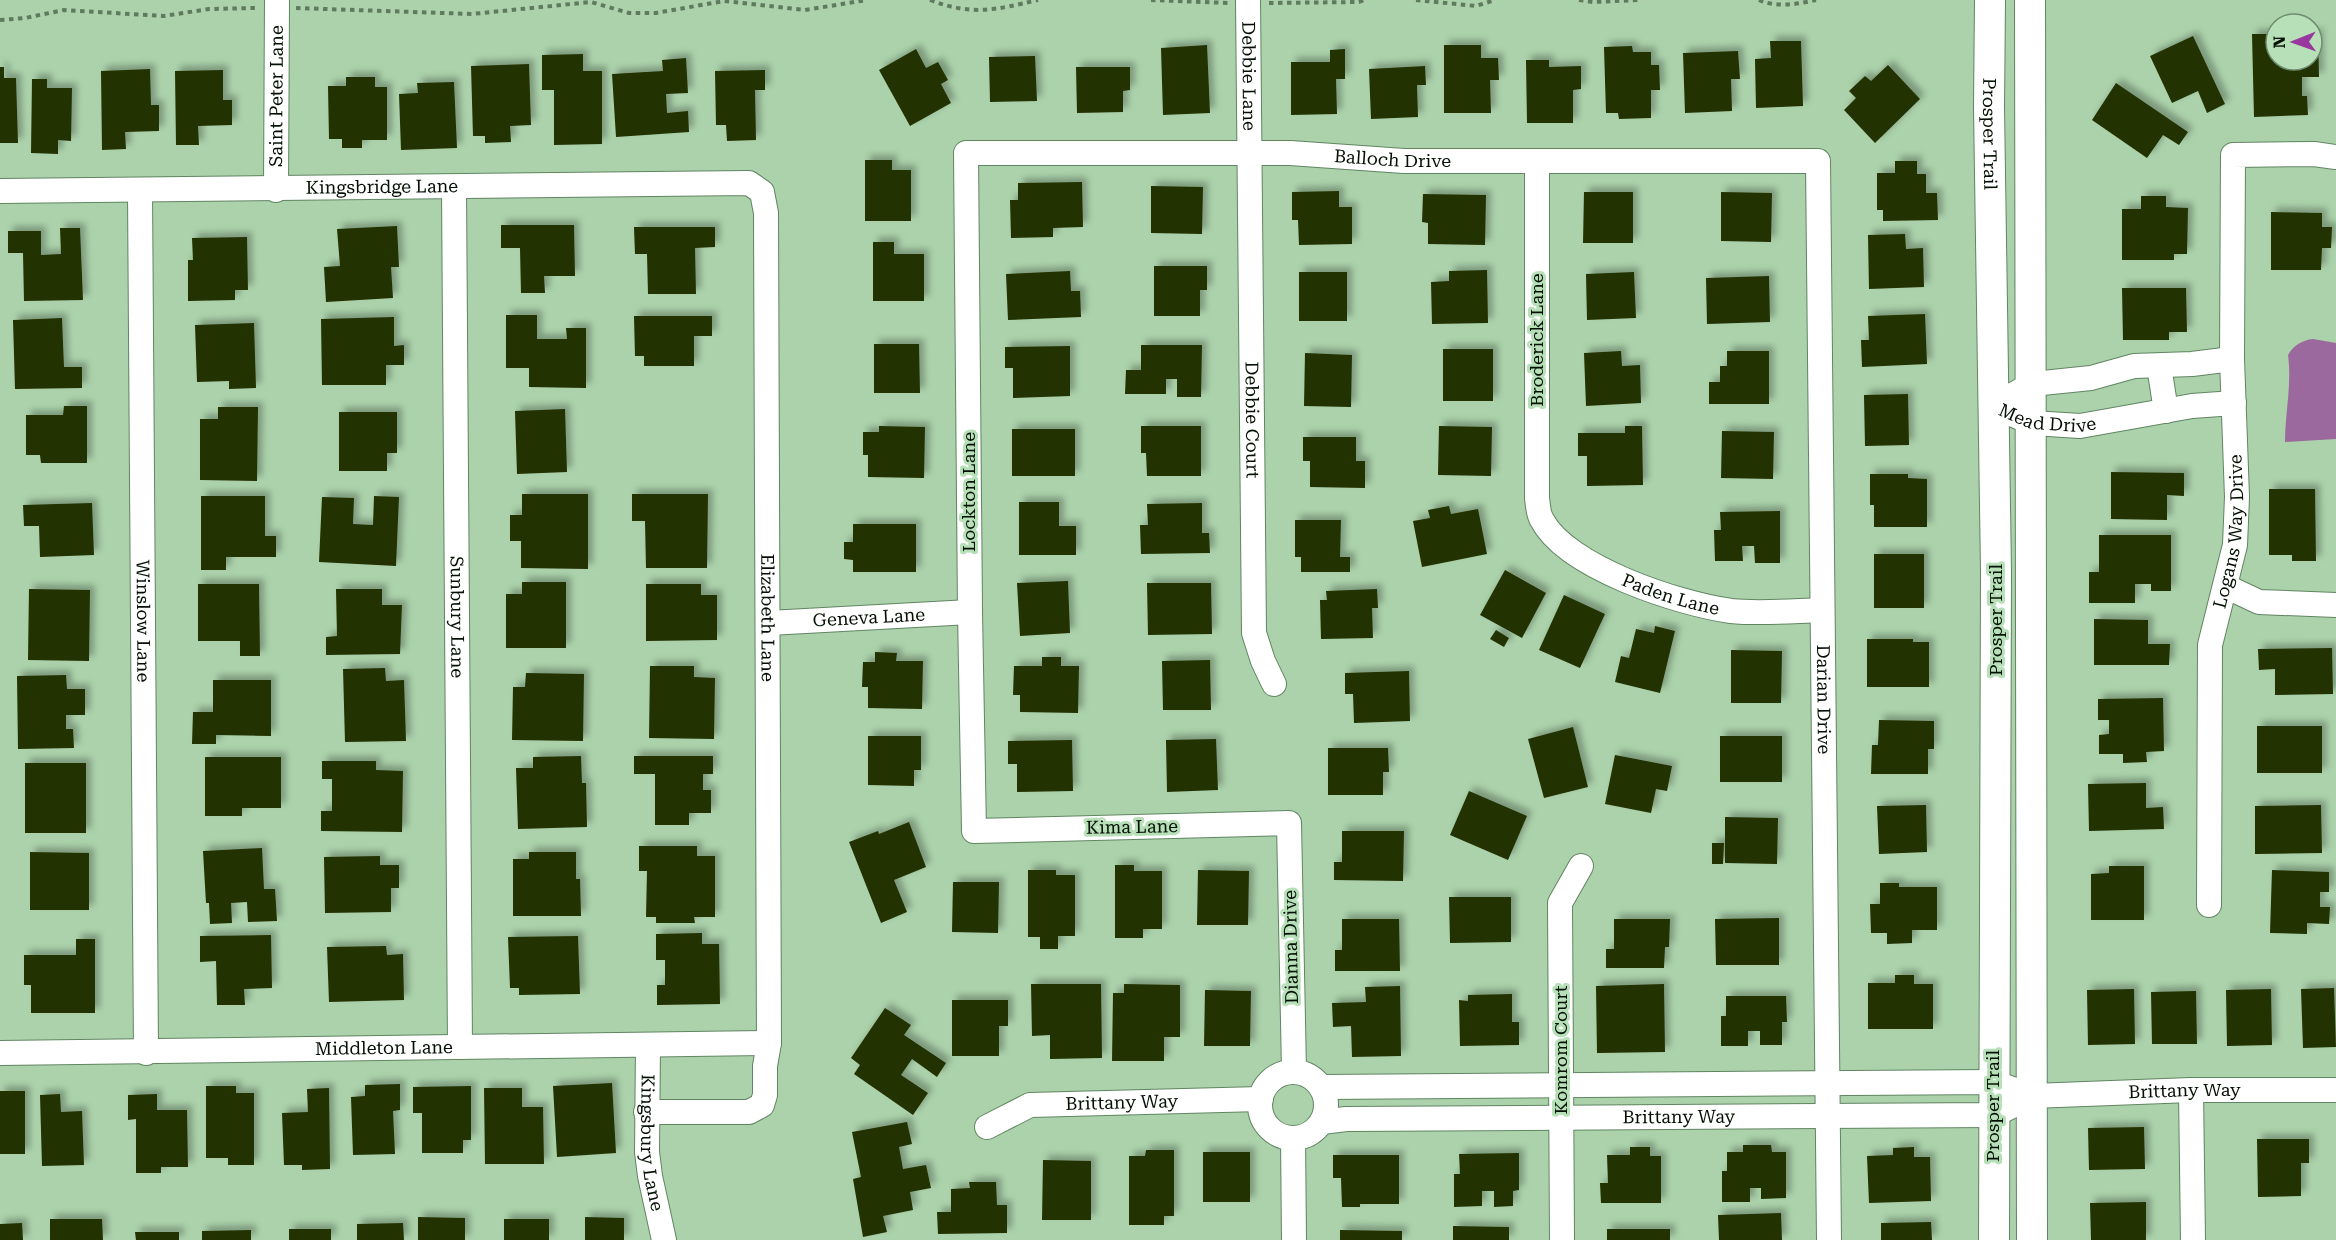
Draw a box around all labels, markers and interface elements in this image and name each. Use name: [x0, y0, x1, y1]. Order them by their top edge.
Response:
north arrow: [2264, 12, 2324, 72]
street label: Debbie Lane: [1238, 21, 1260, 131]
street label: Saint Peter Lane: [265, 25, 287, 167]
text: N: [2270, 36, 2289, 49]
street label: Prosper Trail: [1979, 78, 2001, 191]
street label: Balloch Drive: [1333, 145, 1451, 171]
street label: Kingsbridge Lane: [306, 175, 458, 198]
street label: Broderick Lane: [1526, 273, 1547, 407]
street label: Debbie Court: [1241, 361, 1264, 479]
street label: Mead Drive: [1996, 399, 2098, 437]
street label: Lockton Lane: [958, 432, 979, 552]
street label: Logans Way Drive: [2209, 454, 2247, 610]
street label: Elizabeth Lane: [757, 554, 779, 682]
street label: Sunbury Lane: [447, 556, 468, 678]
street label: Winslow Lane: [133, 560, 154, 682]
street label: Prosper Trail: [1985, 564, 2006, 676]
street label: Paden Lane: [1619, 569, 1721, 619]
street label: Geneva Lane: [812, 603, 926, 631]
street label: Darian Drive: [1813, 644, 1835, 755]
street label: Kima Lane: [1086, 815, 1178, 838]
street label: Dianna Drive: [1279, 890, 1302, 1004]
street label: Komrom Court: [1550, 985, 1571, 1115]
street label: Middleton Lane: [315, 1036, 453, 1059]
street label: Prosper Trail: [1982, 1050, 2003, 1162]
street label: Kingsbury Lane: [637, 1074, 668, 1213]
street label: Brittany Way: [2128, 1079, 2241, 1102]
street label: Brittany Way: [1065, 1090, 1179, 1114]
street label: Brittany Way: [1622, 1106, 1736, 1127]

